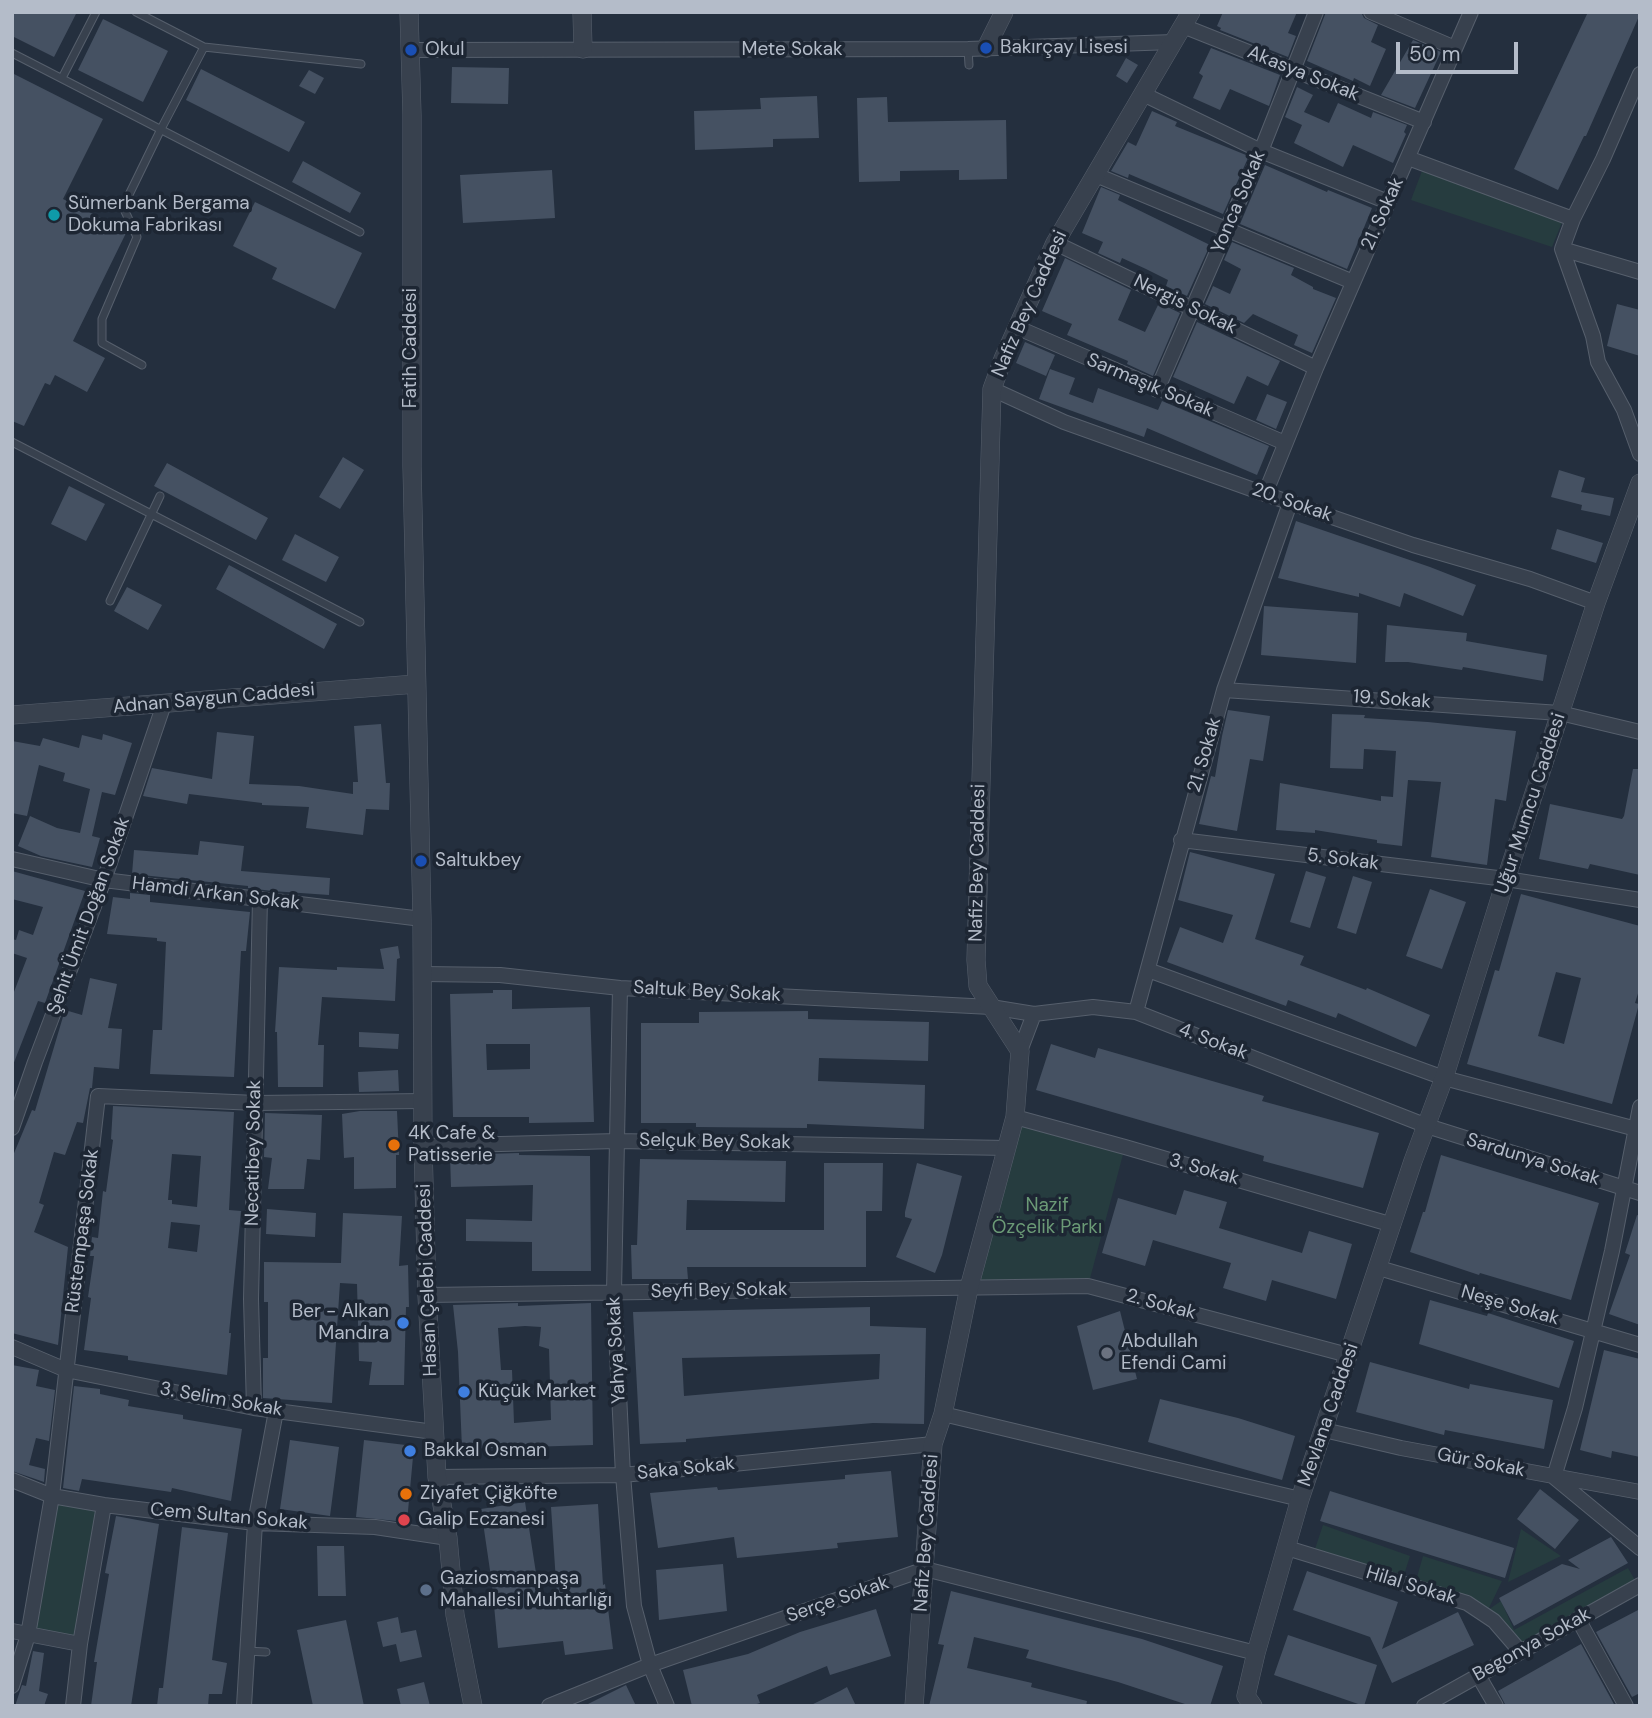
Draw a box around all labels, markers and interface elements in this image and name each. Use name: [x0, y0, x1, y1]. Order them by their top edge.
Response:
scale bar: [1400, 28, 1522, 72]
place label: Bakırçay Lisesi: [1000, 37, 1128, 59]
place label: Okul: [425, 39, 464, 61]
street label: Mete Sokak: [741, 39, 843, 61]
marker: Bakırçay Lisesi: [978, 40, 994, 56]
text: 50 m: [1409, 40, 1460, 68]
street label: Akasya Sokak: [1244, 41, 1362, 107]
marker: Okul: [403, 42, 419, 58]
street label: Yonca Sokak: [1207, 147, 1271, 257]
street label: 21. Sokak: [1357, 174, 1409, 254]
place label: Sümerbank Bergama Dokuma Fabrikası: [68, 193, 250, 237]
marker: Sümerbank Bergama Dokuma Fabrikası: [46, 207, 62, 223]
street label: Nafiz Bey Caddesi: [987, 227, 1073, 381]
street label: Nergis Sokak: [1130, 270, 1240, 340]
street label: Fatih Caddesi: [400, 288, 422, 408]
street label: Sarmaşık Sokak: [1083, 349, 1217, 423]
street label: 20. Sokak: [1249, 479, 1335, 527]
street label: Adnan Saygun Caddesi: [112, 679, 316, 719]
street label: 19. Sokak: [1352, 686, 1432, 714]
street label: Uğur Mumcu Caddesi: [1491, 710, 1571, 898]
street label: 21. Sokak: [1183, 715, 1227, 795]
street label: Nafiz Bey Caddesi: [965, 784, 991, 942]
street label: Şehit Ümit Doğan Sokak: [43, 814, 135, 1018]
street label: 5. Sokak: [1306, 844, 1380, 876]
place label: Saltukbey: [435, 850, 521, 872]
marker: Saltukbey: [413, 853, 429, 869]
street label: Hamdi Arkan Sokak: [131, 872, 301, 916]
street label: Saltuk Bey Sokak: [633, 977, 781, 1007]
street label: 4. Sokak: [1175, 1018, 1251, 1066]
street label: Necatibey Sokak: [241, 1080, 267, 1226]
place label: 4K Cafe & Patisserie: [408, 1123, 496, 1167]
street label: Selçuk Bey Sokak: [639, 1129, 791, 1155]
street label: Sardunya Sokak: [1463, 1129, 1603, 1191]
marker: 4K Cafe & Patisserie: [386, 1137, 402, 1153]
street label: Rüstempaşa Sokak: [62, 1148, 104, 1314]
street label: 3. Sokak: [1166, 1149, 1242, 1191]
street label: Hasan Çelebi Caddesi: [413, 1183, 443, 1377]
park label: Nazif Özçelik Parkı: [992, 1195, 1102, 1239]
street label: Seyfi Bey Sokak: [650, 1278, 788, 1304]
street label: Neşe Sokak: [1458, 1281, 1562, 1331]
street label: 2. Sokak: [1124, 1285, 1198, 1325]
street label: Yahya Sokak: [603, 1296, 631, 1404]
place label: Ber - Alkan Mandıra: [292, 1301, 389, 1345]
marker: Ber - Alkan Mandıra: [395, 1315, 411, 1331]
place label: Abdullah Efendi Cami: [1121, 1331, 1226, 1375]
street label: Mevlana Caddesi: [1294, 1340, 1364, 1490]
marker: Abdullah Efendi Cami: [1099, 1345, 1115, 1361]
street label: 3. Selim Sokak: [158, 1378, 284, 1422]
place label: Küçük Market: [478, 1381, 596, 1403]
marker: Küçük Market: [456, 1384, 472, 1400]
place label: Bakkal Osman: [424, 1440, 547, 1462]
marker: Bakkal Osman: [402, 1443, 418, 1459]
street label: Gür Sokak: [1435, 1443, 1527, 1483]
street label: Saka Sokak: [636, 1453, 736, 1485]
street label: Nafiz Bey Caddesi: [910, 1453, 944, 1613]
place label: Ziyafet Çiğköfte: [420, 1483, 558, 1505]
marker: Ziyafet Çiğköfte: [398, 1486, 414, 1502]
street label: Cem Sultan Sokak: [149, 1499, 309, 1535]
place label: Galip Eczanesi: [418, 1509, 545, 1531]
marker: Galip Eczanesi: [396, 1512, 412, 1528]
street label: Hilal Sokak: [1363, 1561, 1459, 1611]
place label: Gaziosmanpaşa Mahallesi Muhtarlığı: [440, 1568, 612, 1612]
street label: Serçe Sokak: [784, 1572, 892, 1628]
marker: Gaziosmanpaşa Mahallesi Muhtarlığı: [418, 1582, 434, 1598]
street label: Begonya Sokak: [1469, 1603, 1595, 1687]

